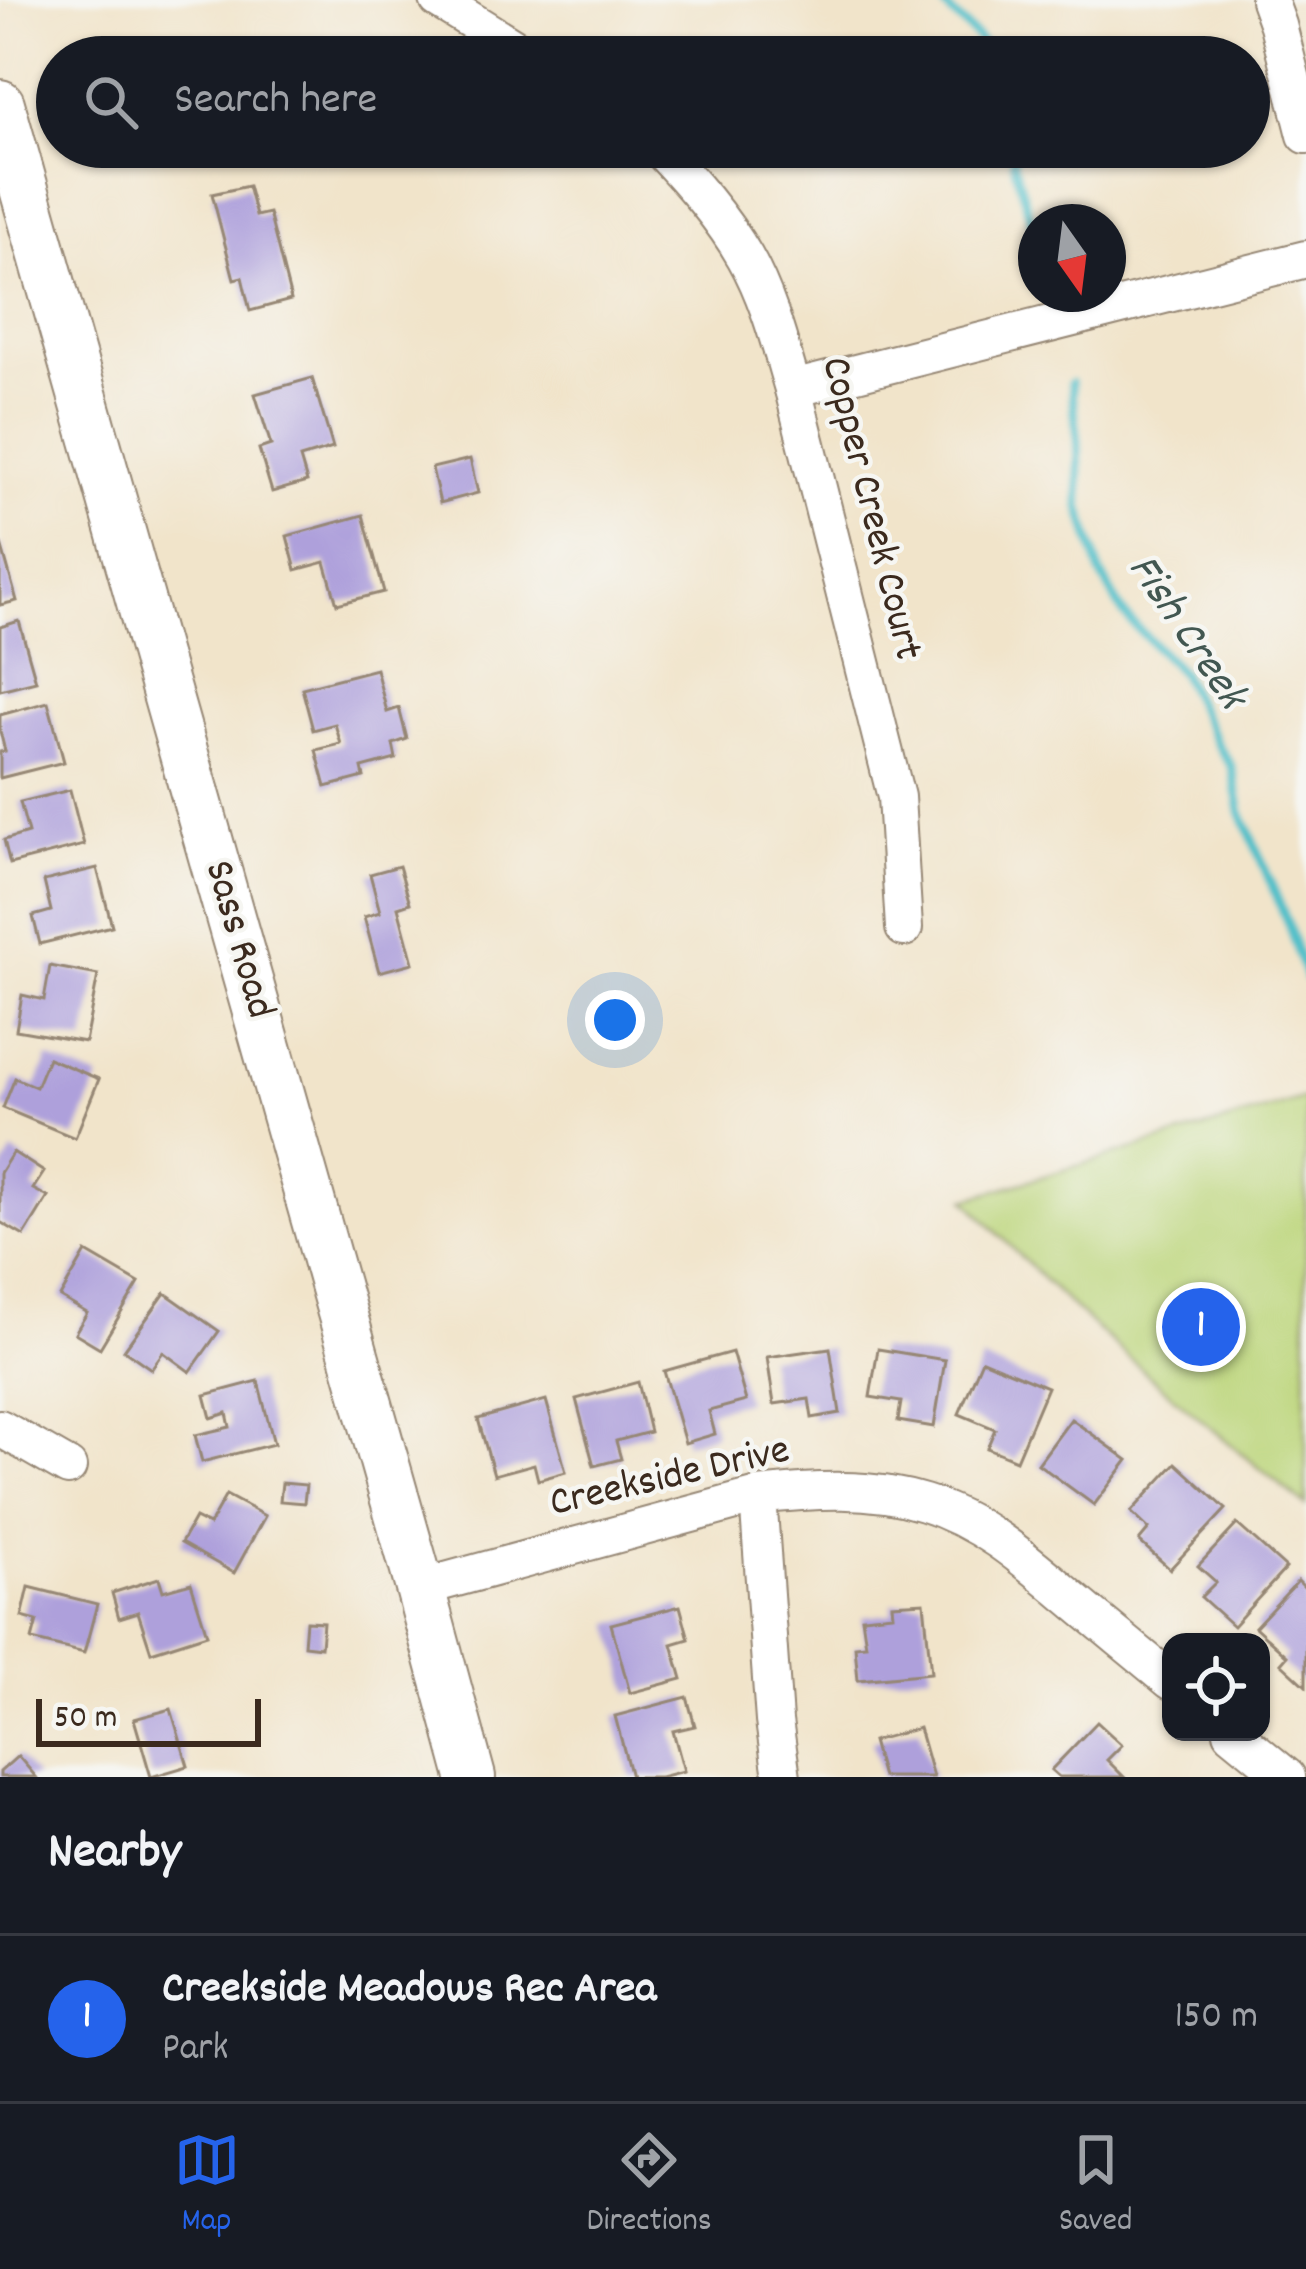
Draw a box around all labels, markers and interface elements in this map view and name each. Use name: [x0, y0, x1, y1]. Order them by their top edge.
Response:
search box: [36, 36, 1270, 168]
icon: search: [78, 69, 144, 135]
text: Search here: [174, 70, 377, 134]
north arrow: [1018, 204, 1126, 312]
street label: Copper Creek Court: [802, 351, 936, 667]
water label: Fish Creek: [1110, 543, 1262, 726]
street label: Sass Road: [186, 854, 288, 1026]
your location: [585, 990, 645, 1050]
pin: 1: [1162, 1282, 1240, 1372]
street label: Creekside Drive: [544, 1422, 796, 1536]
map controls: [1162, 1633, 1270, 1741]
button: locate: [1162, 1633, 1270, 1741]
scale bar: [36, 1693, 261, 1746]
text: 50 m: [54, 1696, 118, 1743]
text: Nearby: [48, 1819, 181, 1891]
text: Creekside Meadows Rec Area: [162, 1959, 656, 2023]
text: 1: [83, 1991, 91, 2046]
text: 150 m: [1174, 1991, 1258, 2046]
text: Park: [162, 2023, 228, 2078]
tab: Map: [174, 2127, 240, 2246]
tab: Directions: [587, 2127, 712, 2246]
tab: Saved: [1059, 2127, 1132, 2246]

